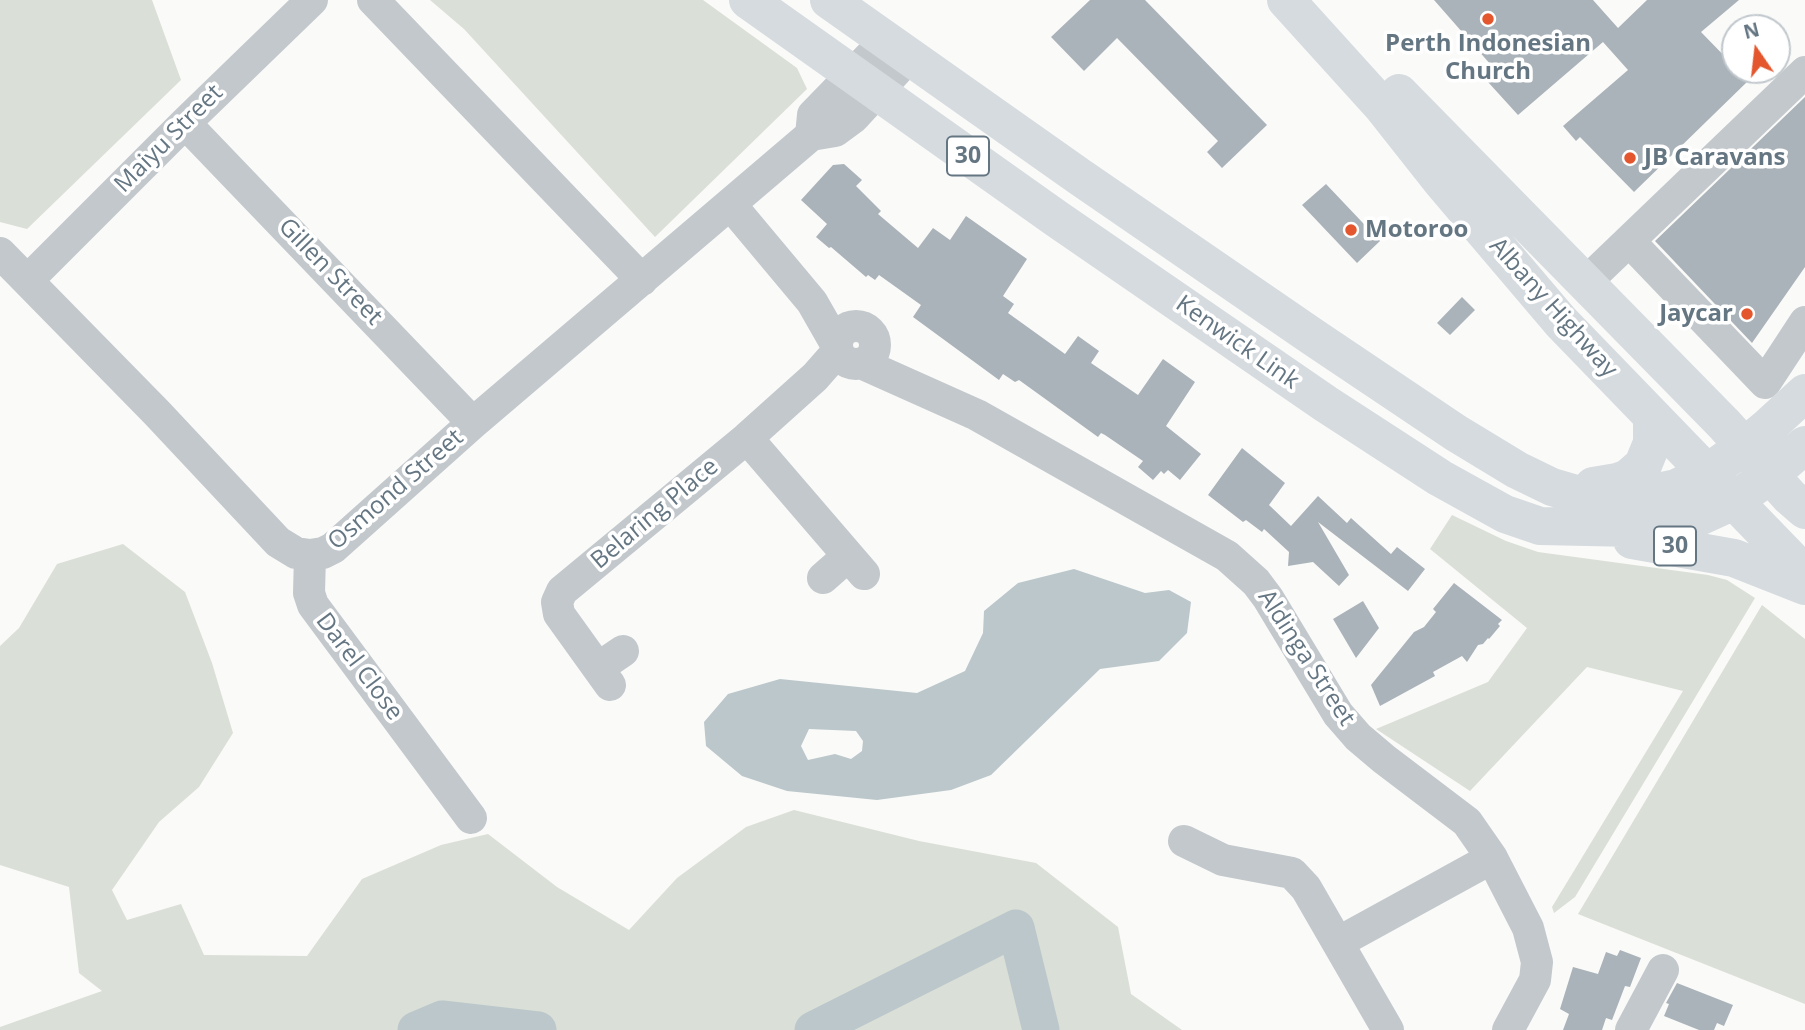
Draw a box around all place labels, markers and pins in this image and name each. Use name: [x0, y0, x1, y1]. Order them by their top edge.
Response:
marker: Perth Indonesian Church: [1480, 11, 1496, 27]
place label: Perth Indonesian Church: [1385, 30, 1591, 86]
place label: JB Caravans: [1644, 144, 1785, 172]
marker: JB Caravans: [1622, 150, 1638, 166]
place label: Motoroo: [1365, 216, 1468, 244]
marker: Motoroo: [1343, 222, 1359, 238]
place label: Jaycar: [1659, 300, 1733, 328]
marker: Jaycar: [1739, 306, 1755, 322]

